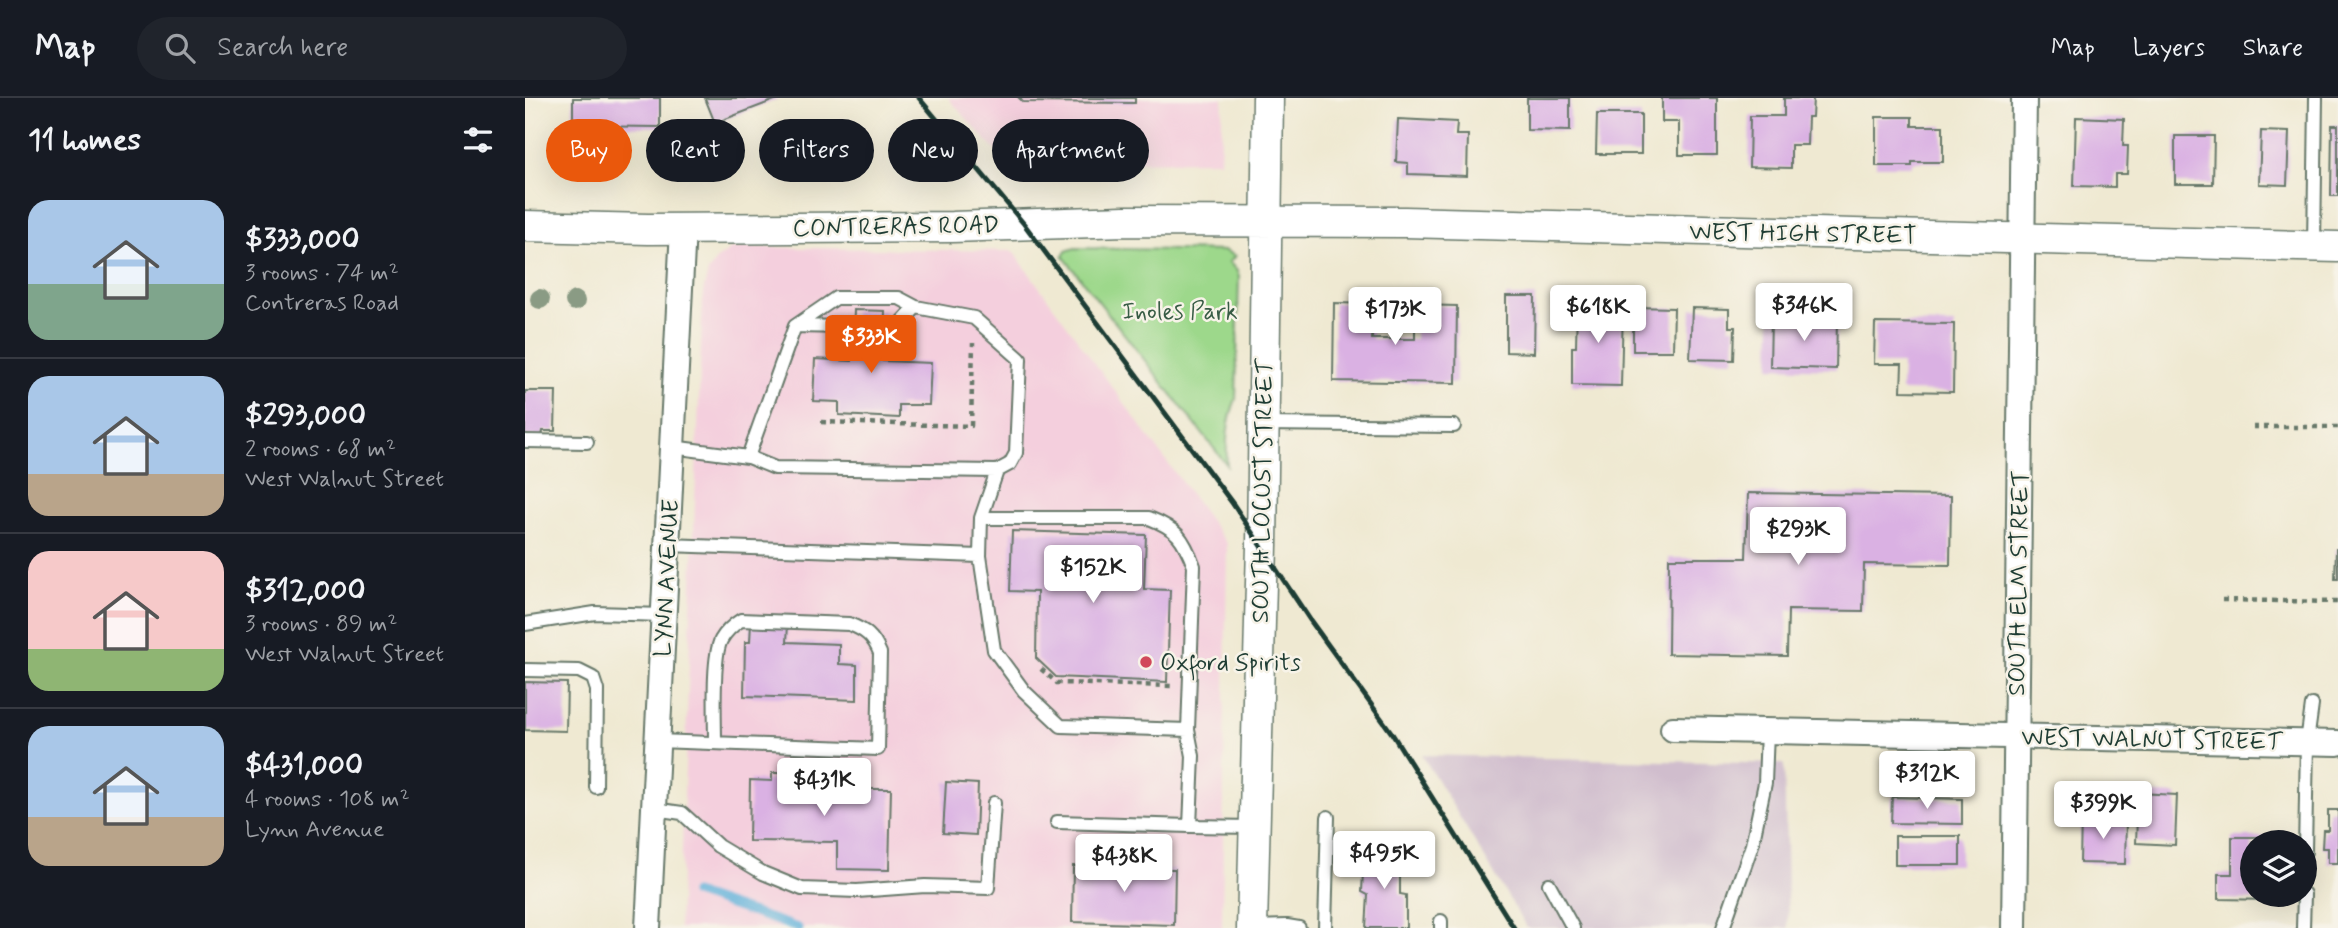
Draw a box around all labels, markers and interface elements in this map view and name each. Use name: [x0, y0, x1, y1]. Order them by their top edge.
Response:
search box: [137, 17, 627, 80]
text: Map: [35, 26, 95, 70]
icon: search: [161, 29, 199, 67]
text: Search here: [217, 31, 348, 65]
text: Map: [2051, 33, 2095, 64]
text: Layers: [2133, 33, 2205, 64]
text: Share: [2243, 33, 2303, 64]
chip: Buy: [546, 119, 632, 182]
chip: Rent: [646, 119, 745, 182]
chip: Filters: [759, 119, 874, 182]
chip: New: [888, 119, 978, 182]
chip: Apartment: [992, 119, 1149, 182]
text: 11 homes: [28, 121, 141, 160]
icon: filters: [459, 121, 497, 159]
street label: CONTRERAS ROAD: [792, 210, 1000, 245]
street label: WEST HIGH STREET: [1689, 217, 1917, 252]
text: $333,000: [245, 220, 360, 259]
icon: home: [84, 228, 168, 312]
text: 3 rooms · 74 m²: [245, 259, 399, 289]
pin: $346K: [1755, 284, 1853, 343]
pin: $618K: [1549, 286, 1647, 345]
pin: $173K: [1346, 288, 1444, 347]
text: Contreras Road: [245, 289, 399, 319]
text: $346K: [1772, 291, 1836, 321]
text: $618K: [1566, 293, 1630, 323]
text: $173K: [1365, 295, 1426, 325]
park label: Inoles Park: [1122, 297, 1238, 328]
pin: $333K: [822, 316, 920, 375]
text: $333K: [841, 323, 901, 353]
street label: SOUTH LOCUST STREET: [1246, 358, 1281, 623]
text: $293,000: [245, 396, 366, 435]
icon: home: [84, 404, 168, 488]
text: 2 rooms · 68 m²: [245, 435, 396, 465]
text: West Walnut Street: [245, 465, 444, 495]
street label: SOUTH ELM STREET: [2002, 470, 2037, 696]
street label: LYNN AVENUE: [648, 498, 687, 658]
pin: $293K: [1749, 508, 1847, 567]
text: $293K: [1766, 515, 1830, 545]
pin: $152K: [1044, 546, 1142, 605]
text: $152K: [1060, 553, 1126, 583]
text: $312,000: [245, 571, 365, 610]
icon: home: [84, 579, 168, 663]
text: 3 rooms · 89 m²: [245, 610, 397, 640]
text: West Walnut Street: [245, 640, 444, 670]
place label: Oxford Spirits: [1160, 648, 1301, 681]
marker: Oxford Spirits: [1138, 654, 1154, 670]
street label: WEST WALNUT STREET: [2021, 723, 2283, 758]
text: $431,000: [245, 746, 363, 785]
pin: $312K: [1878, 752, 1976, 811]
icon: home: [84, 754, 168, 838]
pin: $431K: [775, 758, 873, 818]
text: $312K: [1895, 759, 1959, 789]
text: $431K: [793, 766, 855, 796]
pin: $399K: [2054, 782, 2152, 841]
text: 4 rooms · 108 m²: [245, 785, 410, 815]
text: $399K: [2070, 789, 2136, 819]
text: Lynn Avenue: [245, 815, 384, 845]
map controls: [2240, 830, 2317, 907]
button: layers: [2240, 830, 2317, 907]
pin: $495K: [1335, 832, 1433, 891]
pin: $438K: [1075, 834, 1173, 894]
text: $495K: [1349, 839, 1419, 869]
text: $438K: [1091, 842, 1157, 872]

